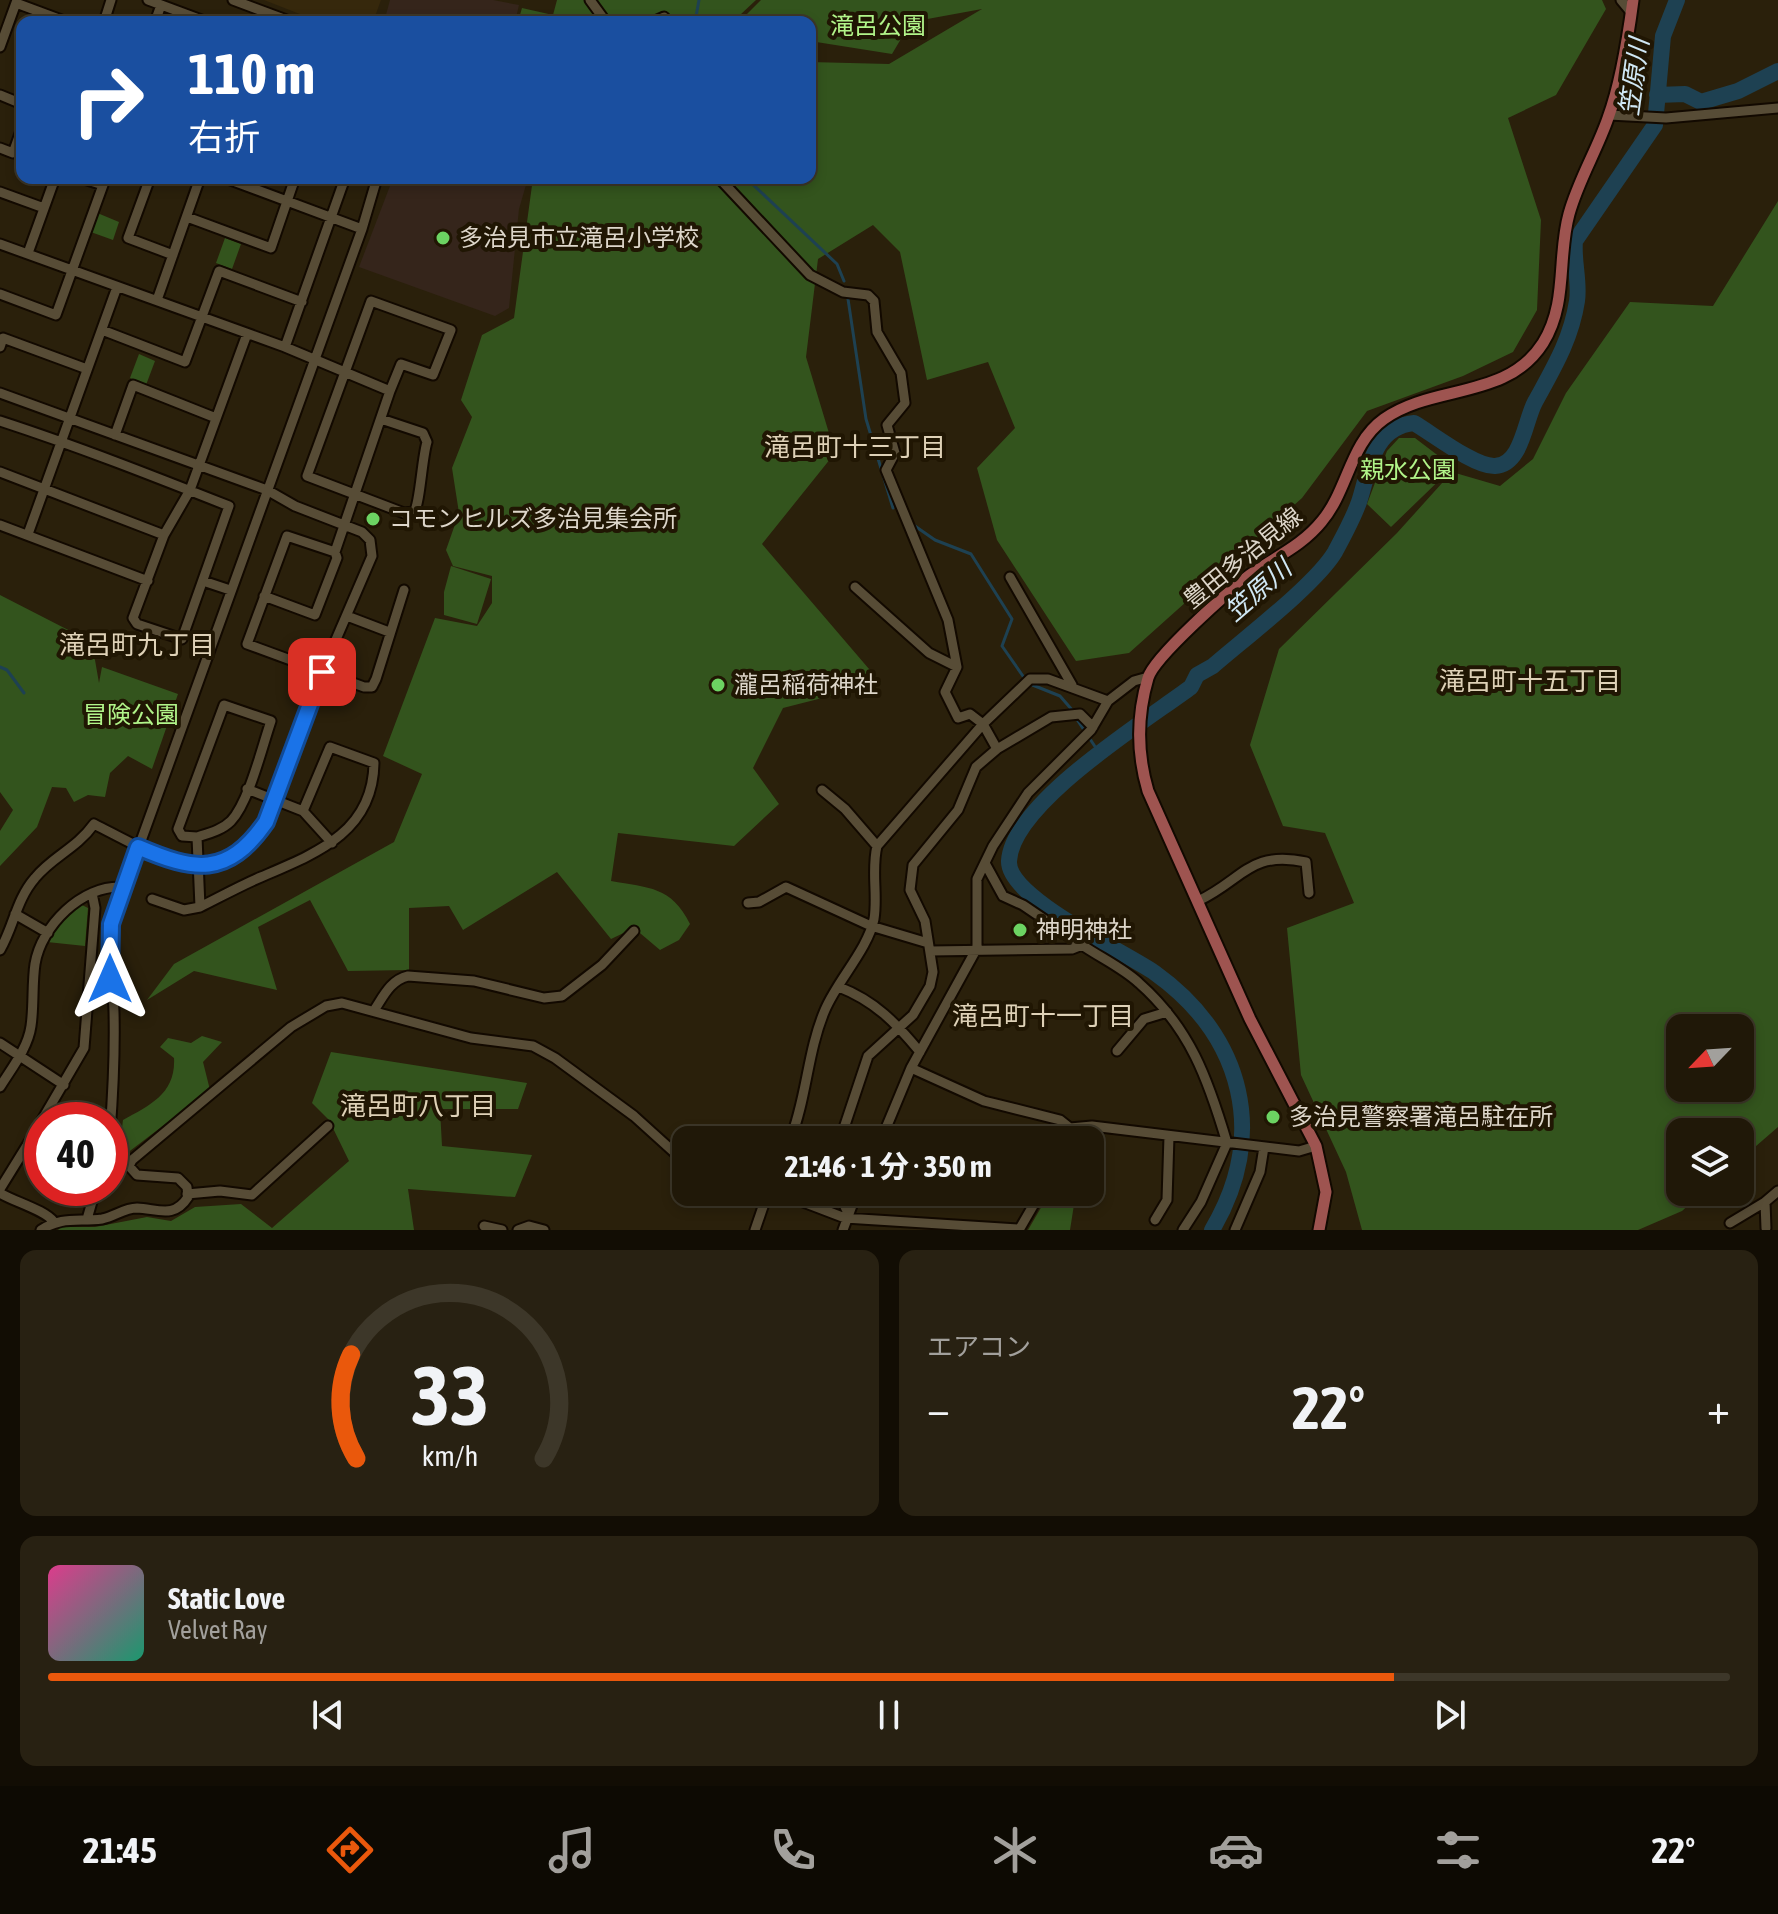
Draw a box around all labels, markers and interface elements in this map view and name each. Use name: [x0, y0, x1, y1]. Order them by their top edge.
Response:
park label: 滝呂公園: [830, 12, 926, 39]
water label: 笠原川: [1614, 33, 1655, 118]
text: 110 m: [188, 42, 315, 106]
icon: right: [56, 48, 160, 152]
text: 右折: [188, 116, 260, 158]
place label: 多治見市立滝呂小学校: [459, 224, 699, 251]
marker: 多治見市立滝呂小学校: [434, 229, 452, 247]
district label: 滝呂町十三丁目: [764, 432, 946, 462]
park label: 親水公園: [1360, 456, 1456, 483]
street label: 豊田多治見線: [1178, 502, 1307, 613]
place label: コモンヒルズ多治見集会所: [389, 505, 677, 532]
marker: コモンヒルズ多治見集会所: [364, 510, 382, 528]
water label: 笠原川: [1219, 551, 1300, 627]
district label: 滝呂町九丁目: [59, 630, 215, 660]
pin: [288, 638, 356, 706]
icon: arrive: [300, 650, 344, 694]
district label: 滝呂町十五丁目: [1439, 666, 1621, 696]
place label: 瀧呂稲荷神社: [734, 671, 878, 698]
marker: 瀧呂稲荷神社: [709, 676, 727, 694]
park label: 冒険公園: [83, 701, 179, 728]
place label: 神明神社: [1036, 916, 1132, 943]
marker: 神明神社: [1011, 921, 1029, 939]
position arrow: [68, 937, 152, 1021]
district label: 滝呂町十一丁目: [952, 1001, 1134, 1031]
north arrow: [1666, 1014, 1754, 1102]
map controls: [1666, 1014, 1754, 1206]
district label: 滝呂町八丁目: [340, 1091, 496, 1121]
speed limit sign: 40: [24, 1102, 128, 1206]
place label: 多治見警察署滝呂駐在所: [1289, 1103, 1553, 1130]
marker: 多治見警察署滝呂駐在所: [1264, 1108, 1282, 1126]
button: layers: [1666, 1118, 1754, 1206]
text: 21:46 · 1 分 · 350 m: [784, 1149, 992, 1183]
text: エアコン: [927, 1332, 1031, 1362]
text: 33: [410, 1347, 489, 1443]
text: 22°: [1292, 1373, 1365, 1442]
text: −: [927, 1383, 950, 1433]
text: +: [1707, 1383, 1730, 1433]
text: km/h: [421, 1439, 478, 1472]
text: Static Love: [168, 1581, 285, 1615]
text: Velvet Ray: [168, 1615, 268, 1645]
icon: previous: [306, 1693, 350, 1737]
icon: pause: [867, 1693, 911, 1737]
icon: next: [1428, 1693, 1472, 1737]
icon: directions: [322, 1822, 378, 1878]
icon: music: [544, 1822, 600, 1878]
icon: phone: [765, 1822, 821, 1878]
icon: climate: [987, 1822, 1043, 1878]
icon: car: [1208, 1822, 1264, 1878]
icon: filters: [1430, 1822, 1486, 1878]
text: 21:45: [83, 1829, 157, 1871]
text: 22°: [1651, 1829, 1695, 1871]

